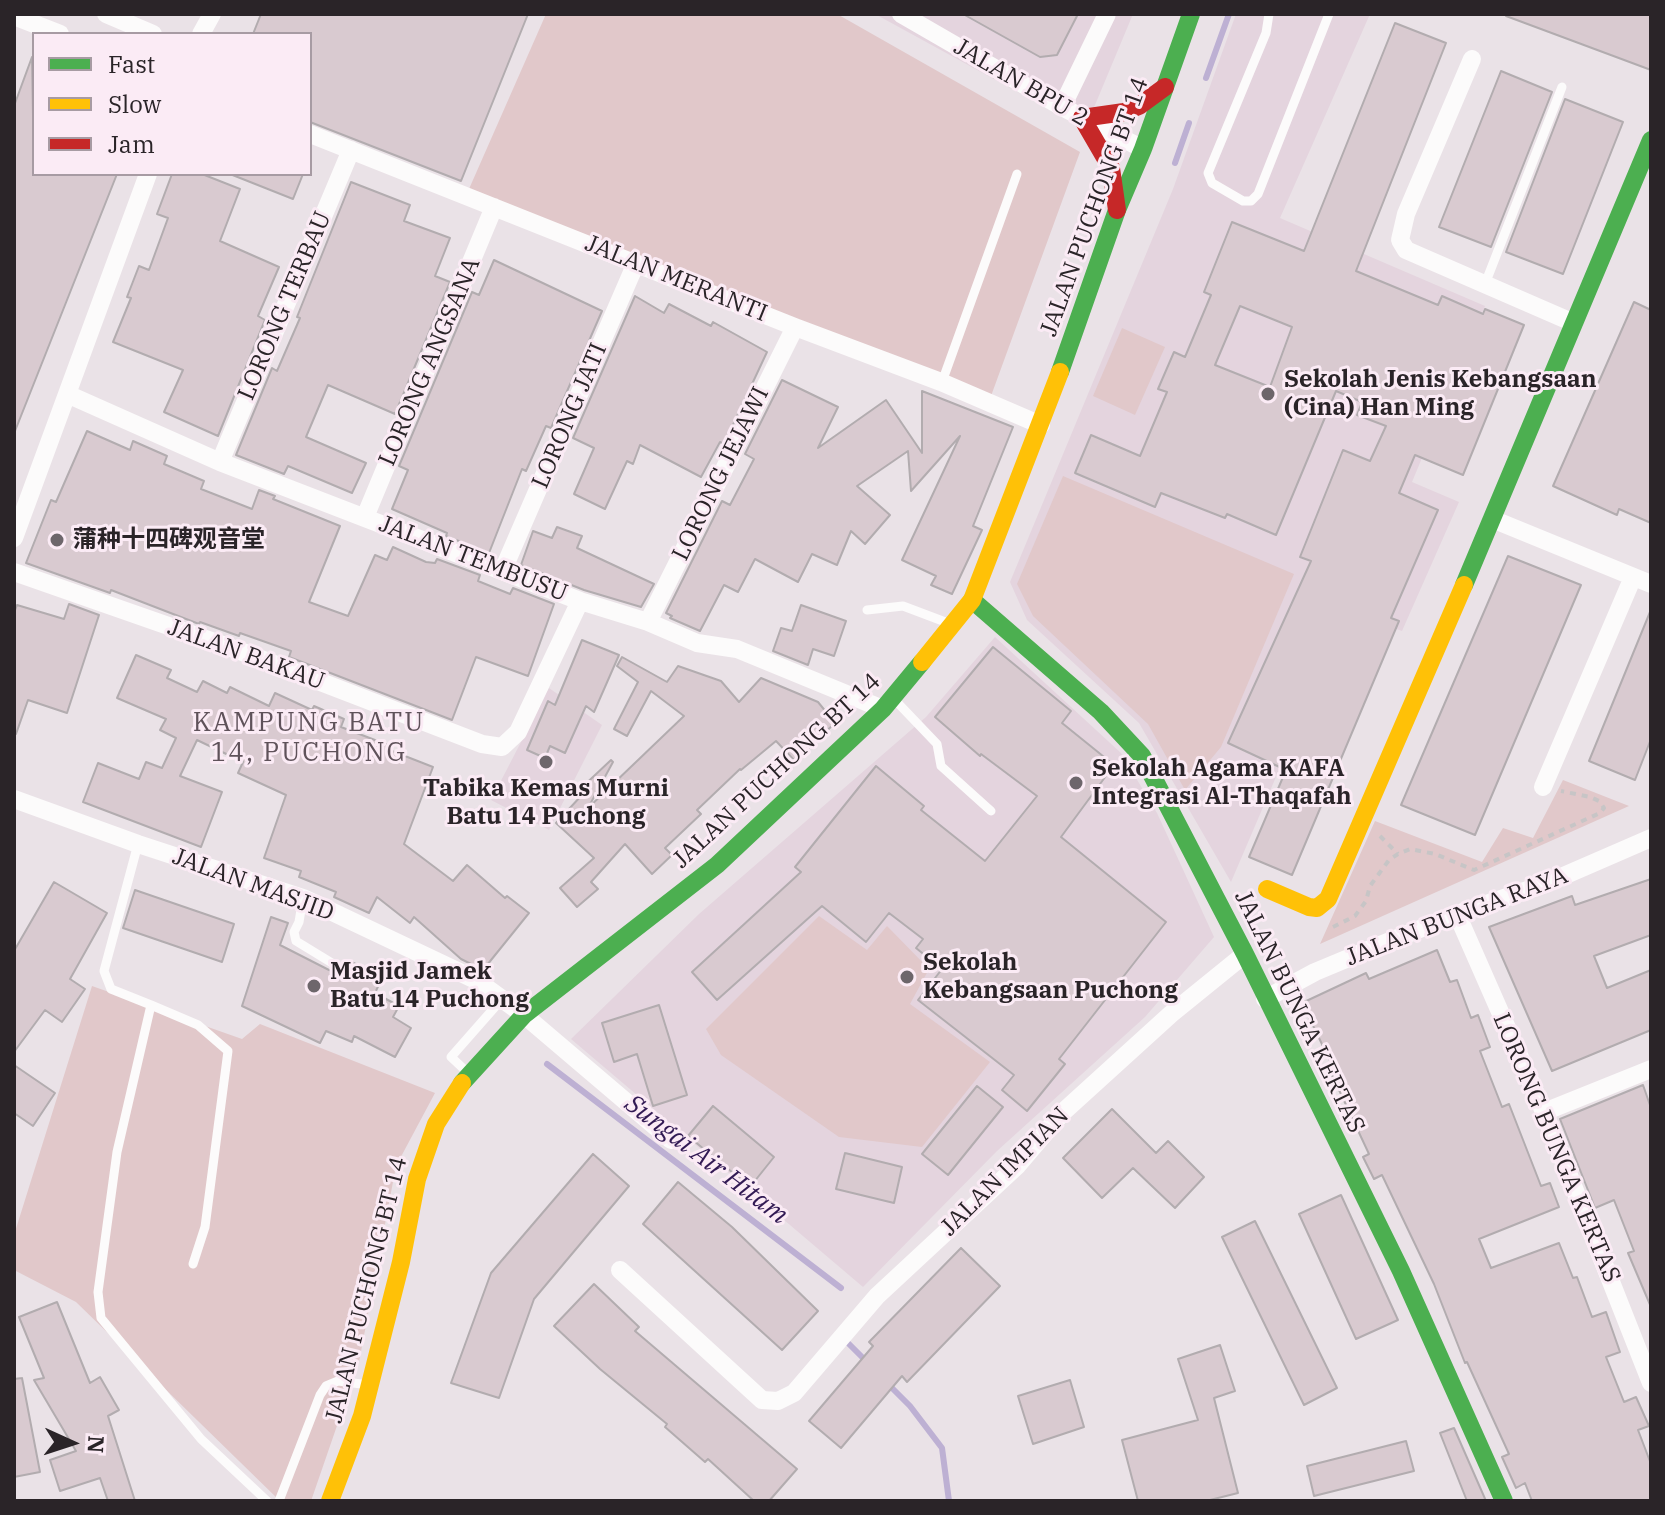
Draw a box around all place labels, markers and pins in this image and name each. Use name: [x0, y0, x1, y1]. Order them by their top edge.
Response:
place label: Sekolah Jenis Kebangsaan (Cina) Han Ming: [1284, 366, 1597, 422]
marker: Sekolah Jenis Kebangsaan (Cina) Han Ming: [1259, 385, 1277, 403]
place label: 蒲种十四碑观音堂: [73, 526, 265, 554]
marker: 蒲种十四碑观音堂: [48, 531, 66, 549]
marker: Tabika Kemas Murni Batu 14 Puchong: [537, 753, 555, 771]
place label: Sekolah Agama KAFA Integrasi Al-Thaqafah: [1092, 755, 1352, 811]
marker: Sekolah Agama KAFA Integrasi Al-Thaqafah: [1067, 774, 1085, 792]
place label: Tabika Kemas Murni Batu 14 Puchong: [423, 775, 669, 831]
place label: Sekolah Kebangsaan Puchong: [923, 949, 1178, 1005]
place label: Masjid Jamek Batu 14 Puchong: [330, 958, 529, 1014]
marker: Sekolah Kebangsaan Puchong: [898, 968, 916, 986]
marker: Masjid Jamek Batu 14 Puchong: [305, 977, 323, 995]

